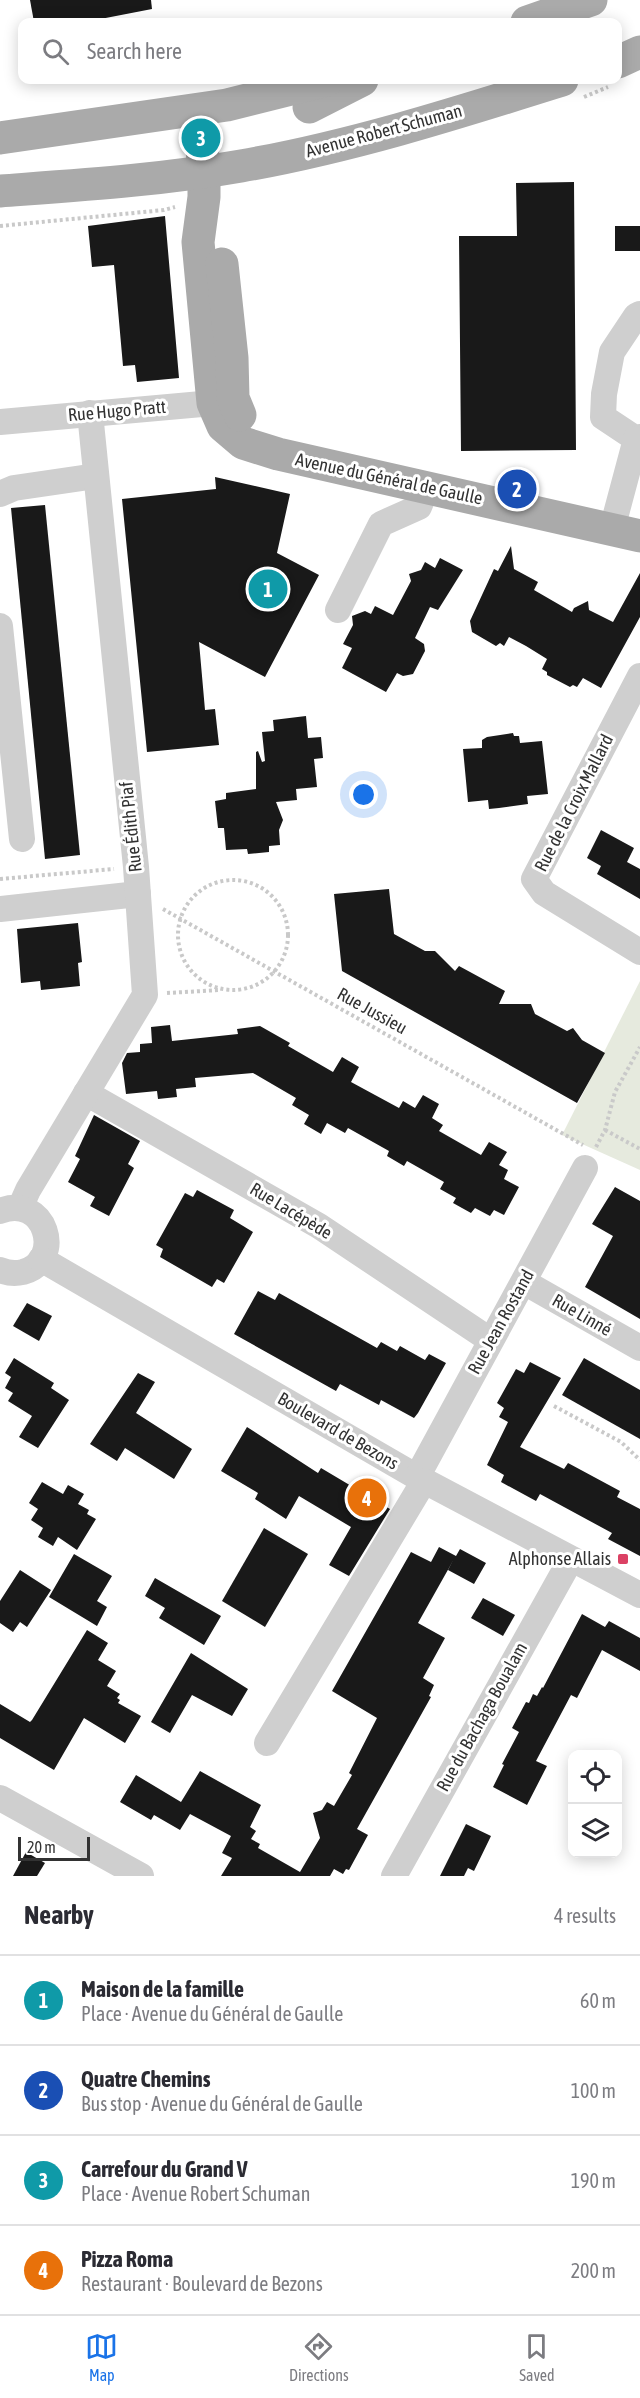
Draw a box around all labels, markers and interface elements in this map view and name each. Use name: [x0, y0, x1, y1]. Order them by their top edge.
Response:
search box: [18, 18, 622, 84]
icon: search: [39, 35, 72, 68]
text: Search here: [87, 38, 182, 64]
street label: Avenue Robert Schuman: [303, 100, 464, 161]
pin: 3: [182, 116, 220, 160]
street label: Rue Hugo Pratt: [67, 396, 167, 425]
street label: Avenue du Général de Gaulle: [294, 448, 484, 509]
pin: 2: [498, 466, 536, 512]
pin: 1: [248, 566, 288, 612]
street label: Rue de la Croix Mallard: [530, 731, 617, 875]
your location: [349, 780, 378, 809]
street label: Rue Édith Piaf: [115, 781, 146, 873]
street label: Rue Jussieu: [334, 983, 411, 1038]
street label: Rue Lacépède: [246, 1178, 336, 1243]
street label: Rue Jean Rostand: [463, 1266, 538, 1378]
street label: Rue Linné: [549, 1289, 616, 1340]
street label: Boulevard de Bezons: [274, 1387, 402, 1474]
pin: 4: [348, 1476, 386, 1520]
place label: Alphonse Allais: [509, 1548, 611, 1569]
marker: Alphonse Allais: [616, 1552, 630, 1566]
street label: Rue du Bachaga Boualam: [432, 1639, 531, 1795]
map controls: [568, 1750, 622, 1858]
button: locate: [568, 1750, 622, 1804]
button: layers: [568, 1804, 622, 1858]
scale bar: [18, 1834, 90, 1862]
text: 20 m: [27, 1838, 56, 1856]
text: Nearby: [24, 1900, 94, 1930]
text: 4 results: [554, 1904, 616, 1927]
text: Maison de la famille: [81, 1976, 244, 2002]
text: 1: [39, 1989, 48, 2012]
text: 60 m: [580, 1989, 616, 2012]
text: Place · Avenue du Général de Gaulle: [81, 2002, 343, 2025]
text: Quatre Chemins: [81, 2066, 210, 2092]
text: 2: [39, 2079, 48, 2102]
text: 100 m: [571, 2079, 616, 2102]
text: Bus stop · Avenue du Général de Gaulle: [81, 2092, 363, 2115]
text: Carrefour du Grand V: [81, 2156, 248, 2182]
text: 3: [39, 2169, 48, 2192]
text: 190 m: [571, 2169, 616, 2192]
text: Place · Avenue Robert Schuman: [81, 2182, 310, 2205]
text: Pizza Roma: [81, 2246, 173, 2272]
text: 4: [39, 2259, 48, 2282]
text: 200 m: [571, 2259, 616, 2282]
text: Restaurant · Boulevard de Bezons: [81, 2272, 323, 2295]
tab: Map: [85, 2330, 118, 2384]
tab: Directions: [289, 2330, 349, 2384]
tab: Saved: [519, 2330, 555, 2384]

